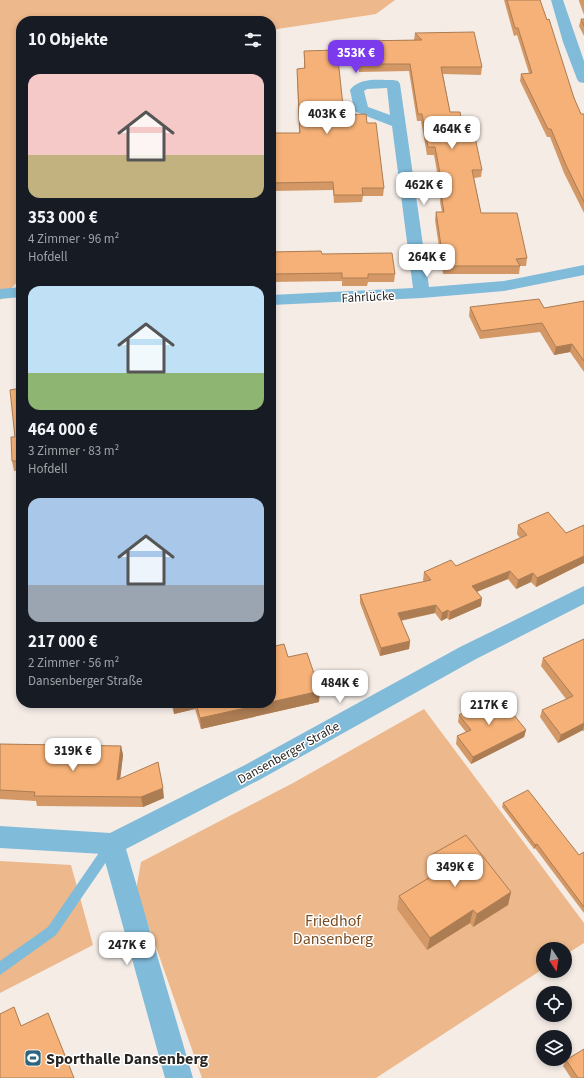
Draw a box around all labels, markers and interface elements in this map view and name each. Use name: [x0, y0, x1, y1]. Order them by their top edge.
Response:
text: 10 Objekte: [28, 28, 108, 52]
icon: filters: [242, 29, 264, 51]
pin: 353K €: [323, 40, 389, 74]
text: 353K €: [337, 44, 375, 62]
icon: home: [110, 100, 182, 172]
pin: 403K €: [294, 101, 360, 135]
text: 403K €: [308, 105, 346, 123]
pin: 464K €: [419, 116, 485, 150]
text: 464K €: [433, 120, 471, 138]
pin: 462K €: [391, 172, 457, 206]
text: 462K €: [405, 176, 443, 194]
text: 353 000 €: [28, 206, 98, 230]
text: 4 Zimmer · 96 m²: [28, 230, 119, 248]
pin: 264K €: [394, 244, 460, 278]
text: Hofdell: [28, 248, 67, 266]
text: 264K €: [408, 248, 446, 266]
street label: Fahrlücke: [341, 287, 395, 307]
icon: home: [110, 312, 182, 384]
text: 464 000 €: [28, 418, 98, 442]
text: 3 Zimmer · 83 m²: [28, 442, 119, 460]
text: Hofdell: [28, 460, 67, 478]
icon: home: [110, 524, 182, 596]
text: 217 000 €: [28, 630, 98, 654]
text: 2 Zimmer · 56 m²: [28, 654, 119, 672]
pin: 484K €: [307, 670, 373, 704]
text: Dansenberger Straße: [28, 672, 142, 690]
text: 484K €: [321, 674, 359, 692]
pin: 217K €: [456, 692, 522, 726]
text: 217K €: [470, 696, 508, 714]
street label: Dansenberger Straße: [234, 717, 343, 788]
pin: 319K €: [40, 738, 106, 772]
text: 319K €: [54, 742, 92, 760]
pin: 349K €: [422, 854, 488, 888]
text: 349K €: [436, 858, 474, 876]
park label: Friedhof Dansenberg: [293, 910, 373, 950]
pin: 247K €: [94, 932, 160, 966]
text: 247K €: [108, 936, 146, 954]
north arrow: [536, 942, 572, 978]
map controls: [536, 942, 572, 1066]
button: locate: [536, 986, 572, 1022]
button: layers: [536, 1030, 572, 1066]
sports icon: Sporthalle Dansenberg: [23, 1048, 43, 1068]
place label: Sporthalle Dansenberg: [46, 1048, 209, 1070]

